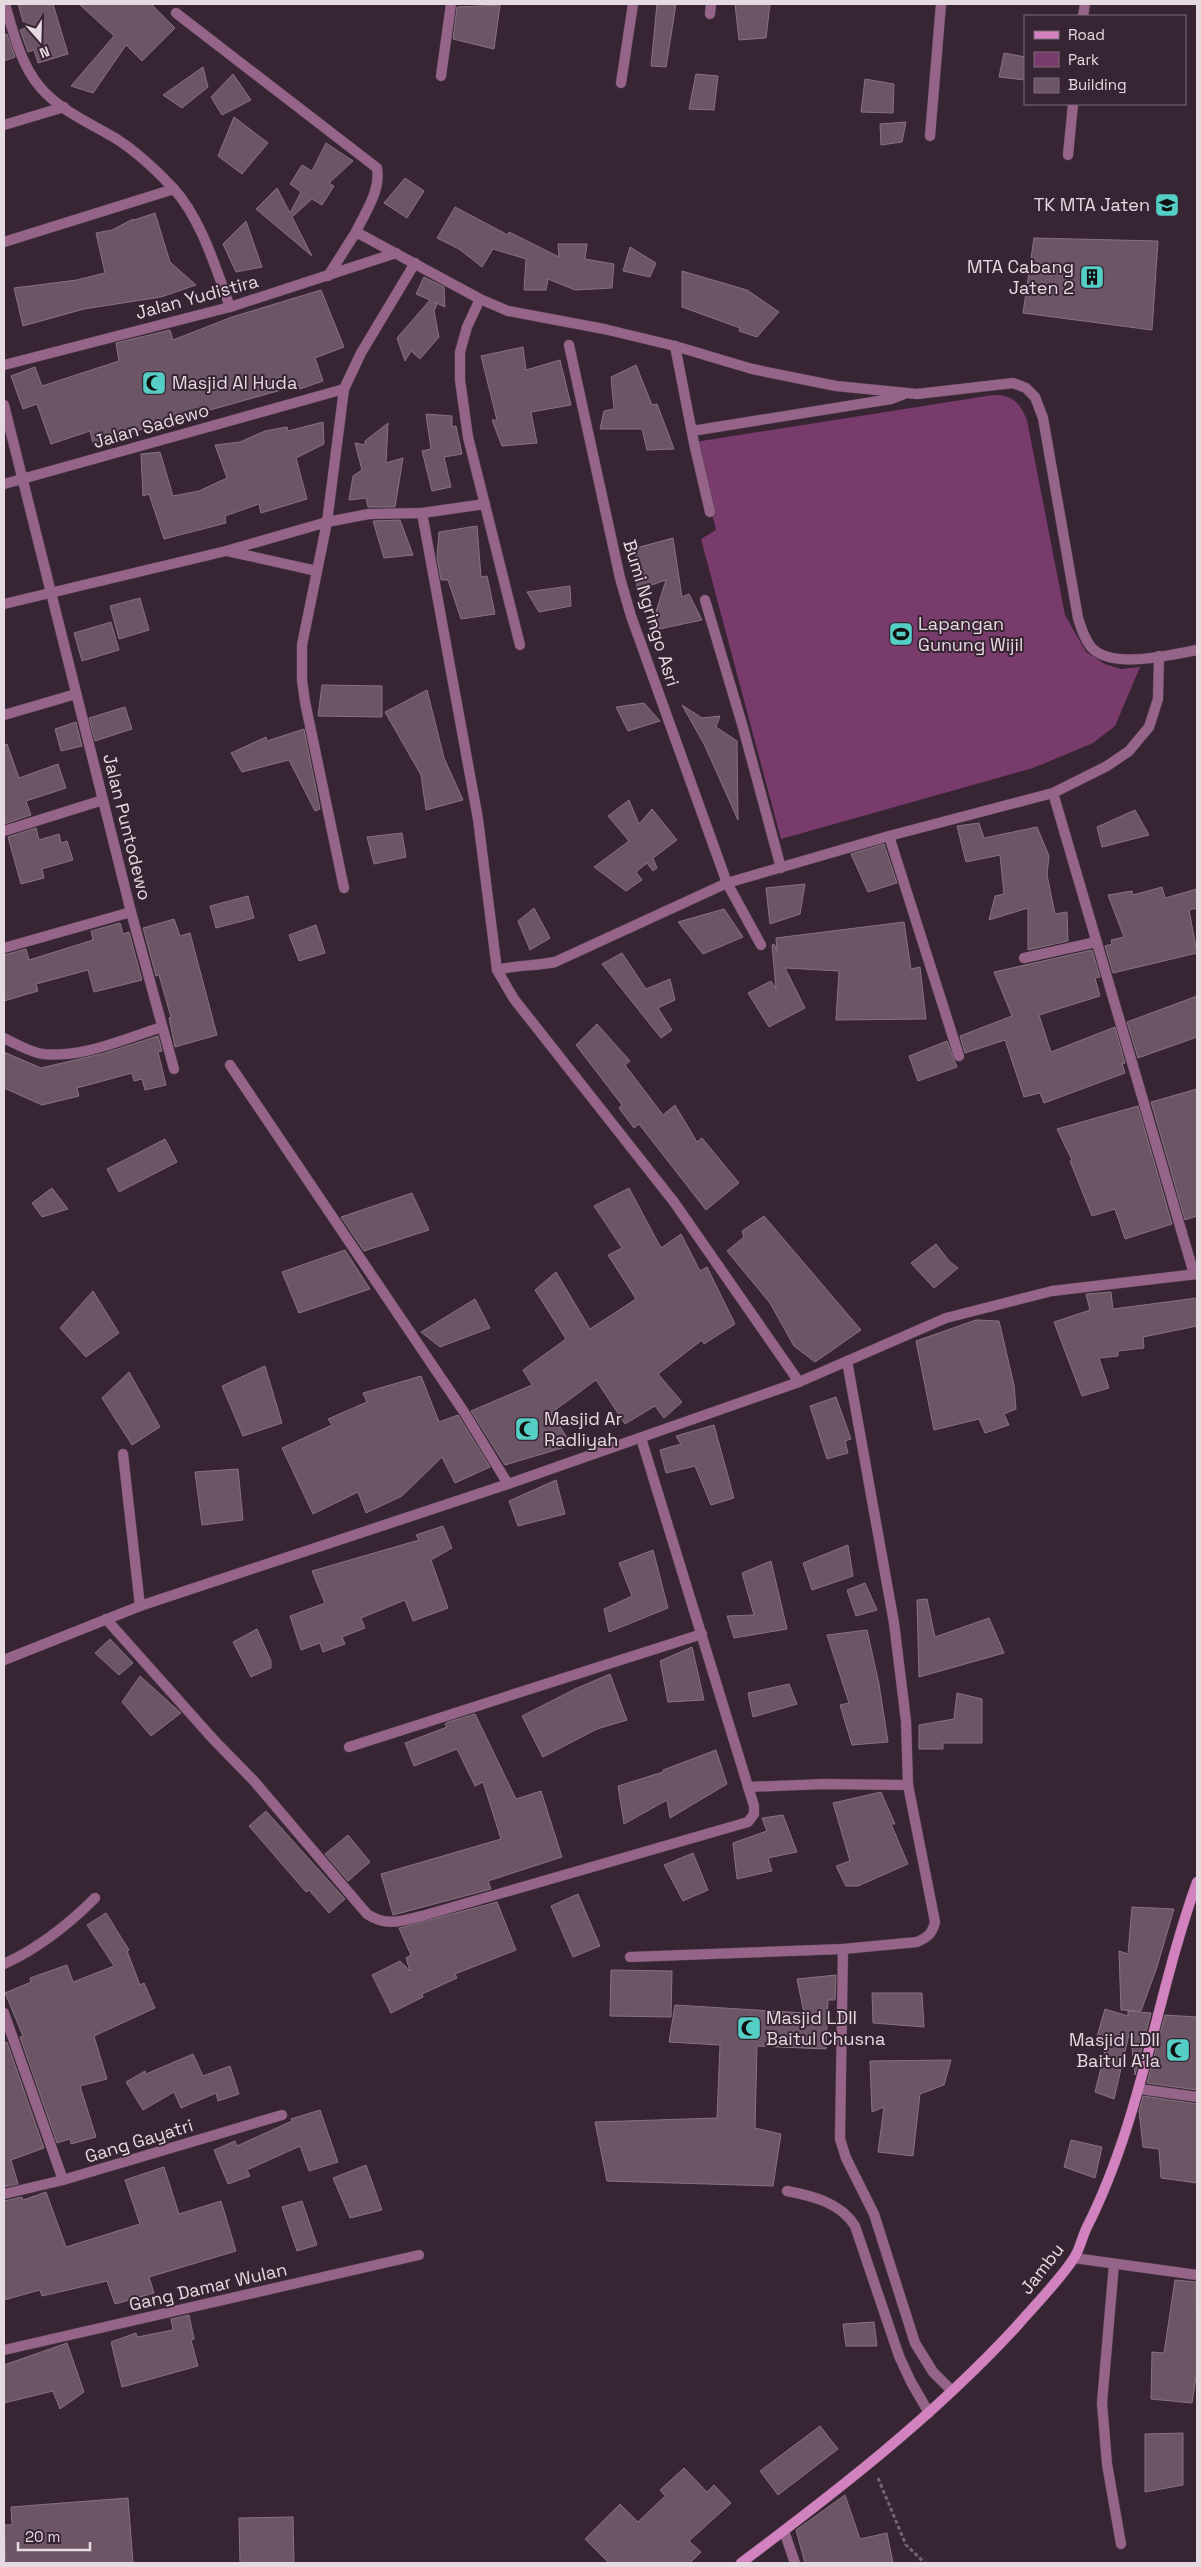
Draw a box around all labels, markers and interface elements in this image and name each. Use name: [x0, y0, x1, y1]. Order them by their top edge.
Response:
north arrow: [15, 15, 65, 65]
legend: [1024, 15, 1186, 105]
text: Road: [1068, 25, 1105, 44]
text: N: [37, 42, 52, 62]
text: Park: [1068, 50, 1099, 69]
text: Building: [1068, 75, 1127, 94]
school or university icon: TK MTA Jaten: [1154, 192, 1180, 218]
place label: TK MTA Jaten: [1034, 193, 1150, 216]
place label: MTA Cabang Jaten 2: [967, 255, 1074, 299]
building icon: MTA Cabang Jaten 2: [1079, 264, 1105, 290]
street label: Jalan Yudistira: [133, 269, 261, 324]
mosque icon: Masjid Al Huda: [141, 370, 167, 396]
place label: Masjid Al Huda: [172, 371, 297, 394]
street label: Jalan Sadewo: [90, 398, 212, 453]
street label: Bumi Ngringo Asri: [618, 537, 685, 689]
place label: Lapangan Gunung Wijil: [918, 612, 1023, 656]
sports icon: Lapangan Gunung Wijil: [888, 621, 914, 647]
street label: Jalan Puntodewo: [98, 751, 157, 903]
place label: Masjid Ar Radliyah: [544, 1407, 623, 1451]
mosque icon: Masjid Ar Radliyah: [514, 1416, 540, 1442]
place label: Masjid LDII Baitul Chusna: [766, 2006, 885, 2050]
mosque icon: Masjid LDII Baitul Chusna: [736, 2015, 762, 2041]
place label: Masjid LDII Baitul A'la: [1069, 2028, 1160, 2072]
mosque icon: Masjid LDII Baitul A'la: [1165, 2037, 1191, 2063]
street label: Gang Gayatri: [82, 2113, 196, 2168]
street label: Jambu: [1014, 2238, 1069, 2299]
street label: Gang Damar Wulan: [127, 2257, 289, 2316]
scale bar: [18, 2520, 90, 2552]
text: 20 m: [25, 2527, 60, 2546]

